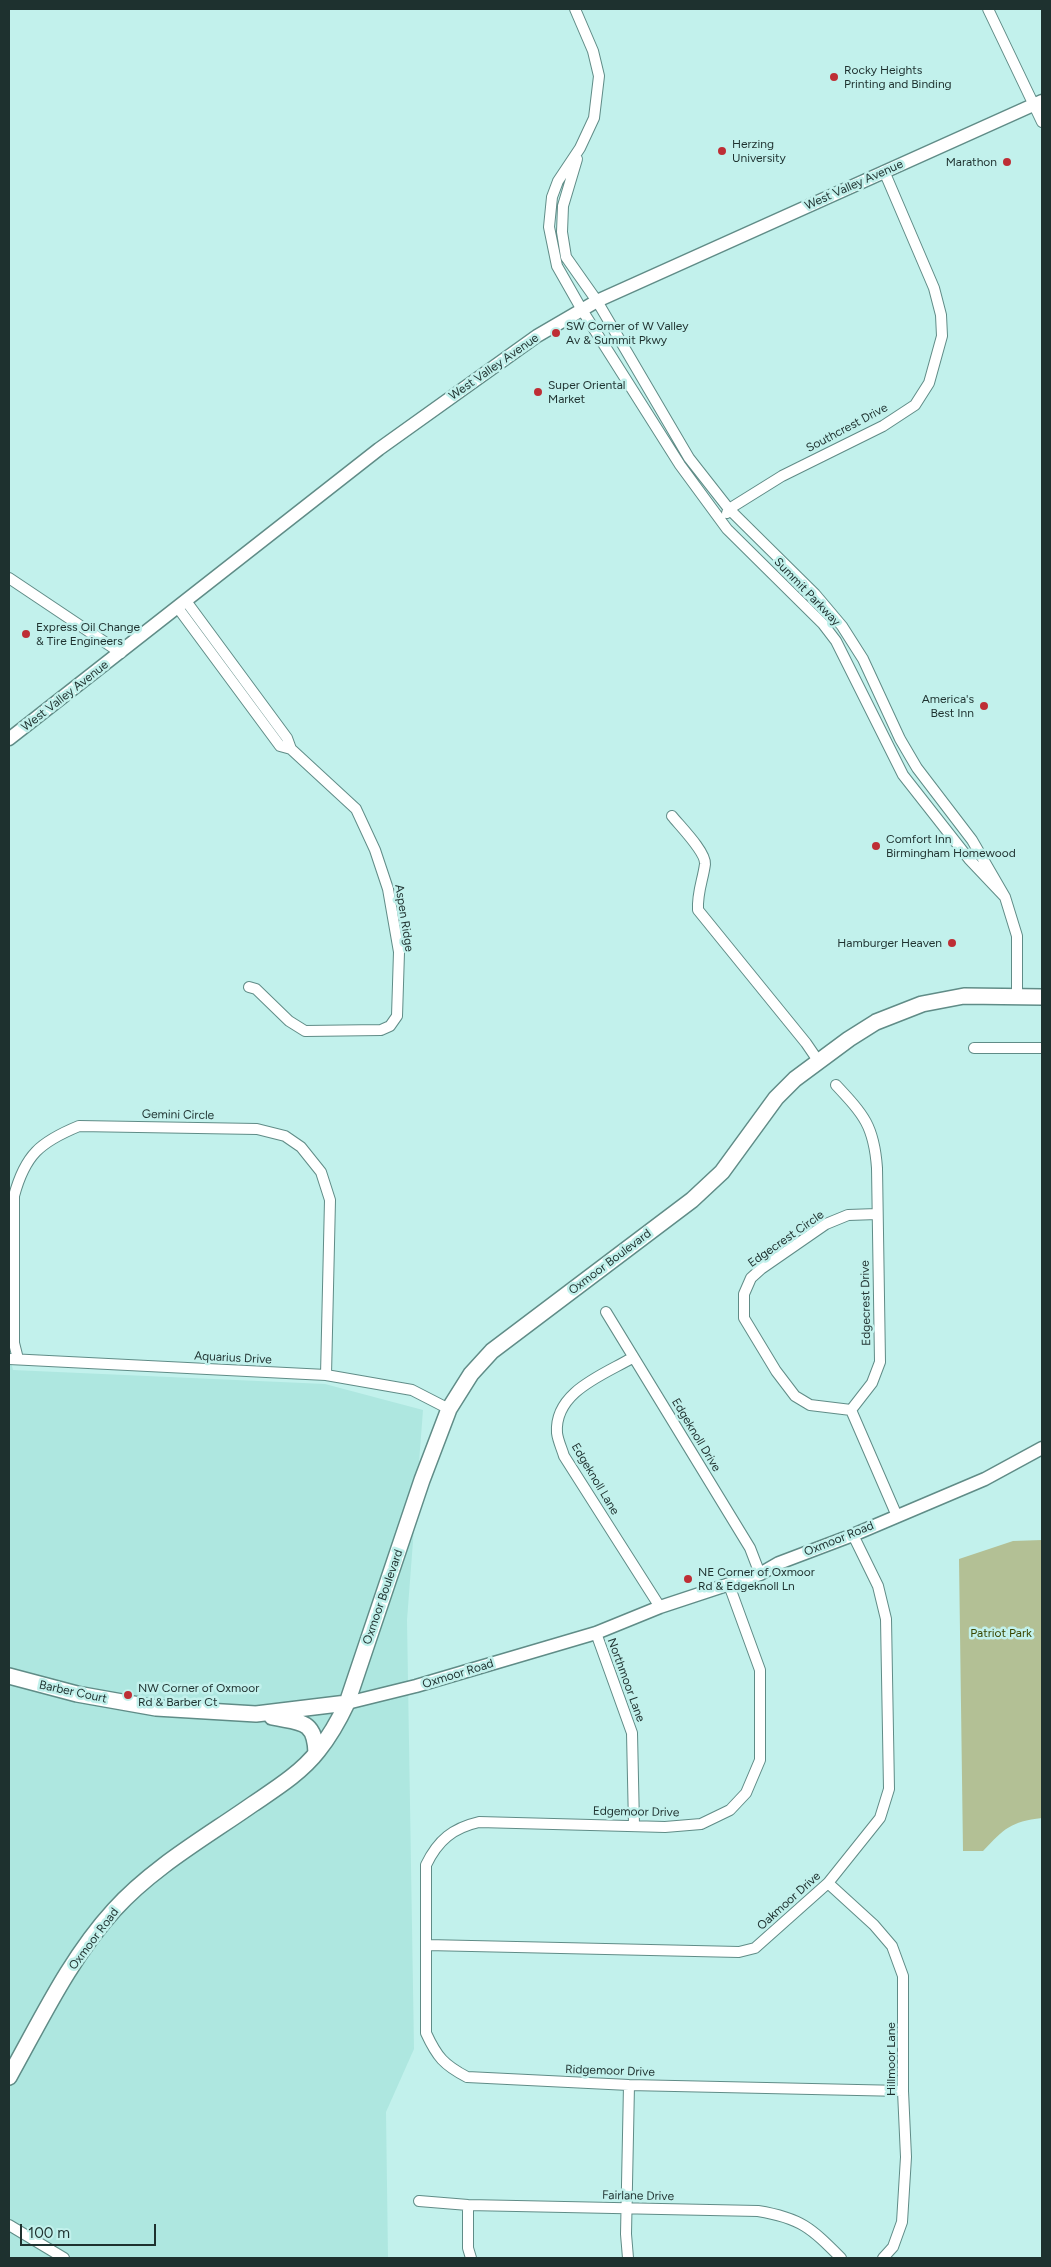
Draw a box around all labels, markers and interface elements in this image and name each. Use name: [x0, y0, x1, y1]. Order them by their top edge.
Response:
place label: Rocky Heights Printing and Binding: [844, 63, 952, 91]
marker: Rocky Heights Printing and Binding: [828, 71, 840, 83]
place label: Herzing University: [732, 137, 786, 165]
marker: Herzing University: [716, 145, 728, 157]
place label: Marathon: [946, 155, 997, 169]
marker: Marathon: [1001, 156, 1013, 168]
street label: West Valley Avenue: [803, 157, 905, 213]
place label: SW Corner of W Valley Av & Summit Pkwy: [566, 319, 689, 347]
marker: SW Corner of W Valley Av & Summit Pkwy: [550, 327, 562, 339]
street label: West Valley Avenue: [446, 331, 542, 403]
place label: Super Oriental Market: [548, 378, 625, 406]
marker: Super Oriental Market: [532, 386, 544, 398]
street label: Southcrest Drive: [804, 400, 890, 456]
street label: Summit Parkway: [771, 555, 843, 629]
place label: Express Oil Change & Tire Engineers: [36, 620, 140, 648]
marker: Express Oil Change & Tire Engineers: [20, 628, 32, 640]
street label: West Valley Avenue: [19, 658, 111, 734]
place label: America's Best Inn: [922, 692, 974, 720]
marker: America's Best Inn: [978, 700, 990, 712]
place label: Comfort Inn Birmingham Homewood: [886, 832, 1016, 860]
marker: Comfort Inn Birmingham Homewood: [870, 840, 882, 852]
street label: Aspen Ridge: [392, 883, 416, 953]
place label: Hamburger Heaven: [837, 936, 942, 950]
marker: Hamburger Heaven: [946, 937, 958, 949]
street label: Gemini Circle: [142, 1107, 214, 1123]
street label: Edgecrest Circle: [745, 1208, 827, 1270]
street label: Oxmoor Boulevard: [566, 1226, 654, 1298]
street label: Edgecrest Drive: [858, 1260, 874, 1346]
street label: Aquarius Drive: [194, 1349, 272, 1367]
street label: Edgeknoll Drive: [668, 1396, 724, 1474]
street label: Edgeknoll Lane: [568, 1441, 622, 1517]
street label: Oxmoor Road: [802, 1519, 876, 1559]
street label: Oxmoor Boulevard: [360, 1548, 406, 1646]
place label: NE Corner of Oxmoor Rd & Edgeknoll Ln: [698, 1565, 815, 1593]
marker: NE Corner of Oxmoor Rd & Edgeknoll Ln: [682, 1573, 694, 1585]
park label: Patriot Park: [970, 1626, 1032, 1640]
street label: Northmoor Lane: [604, 1636, 648, 1724]
street label: Oxmoor Road: [421, 1656, 495, 1692]
street label: Barber Court: [38, 1678, 108, 1706]
place label: NW Corner of Oxmoor Rd & Barber Ct: [138, 1681, 259, 1709]
marker: NW Corner of Oxmoor Rd & Barber Ct: [122, 1689, 134, 1701]
street label: Edgemoor Drive: [593, 1804, 679, 1820]
street label: Oakmoor Drive: [754, 1869, 824, 1933]
street label: Oxmoor Road: [66, 1905, 122, 1973]
street label: Hillmoor Lane: [884, 2022, 898, 2096]
street label: Ridgemoor Drive: [565, 2062, 655, 2080]
street label: Fairlane Drive: [602, 2188, 674, 2204]
scale bar: [22, 2214, 159, 2246]
text: 100 m: [28, 2224, 70, 2242]

